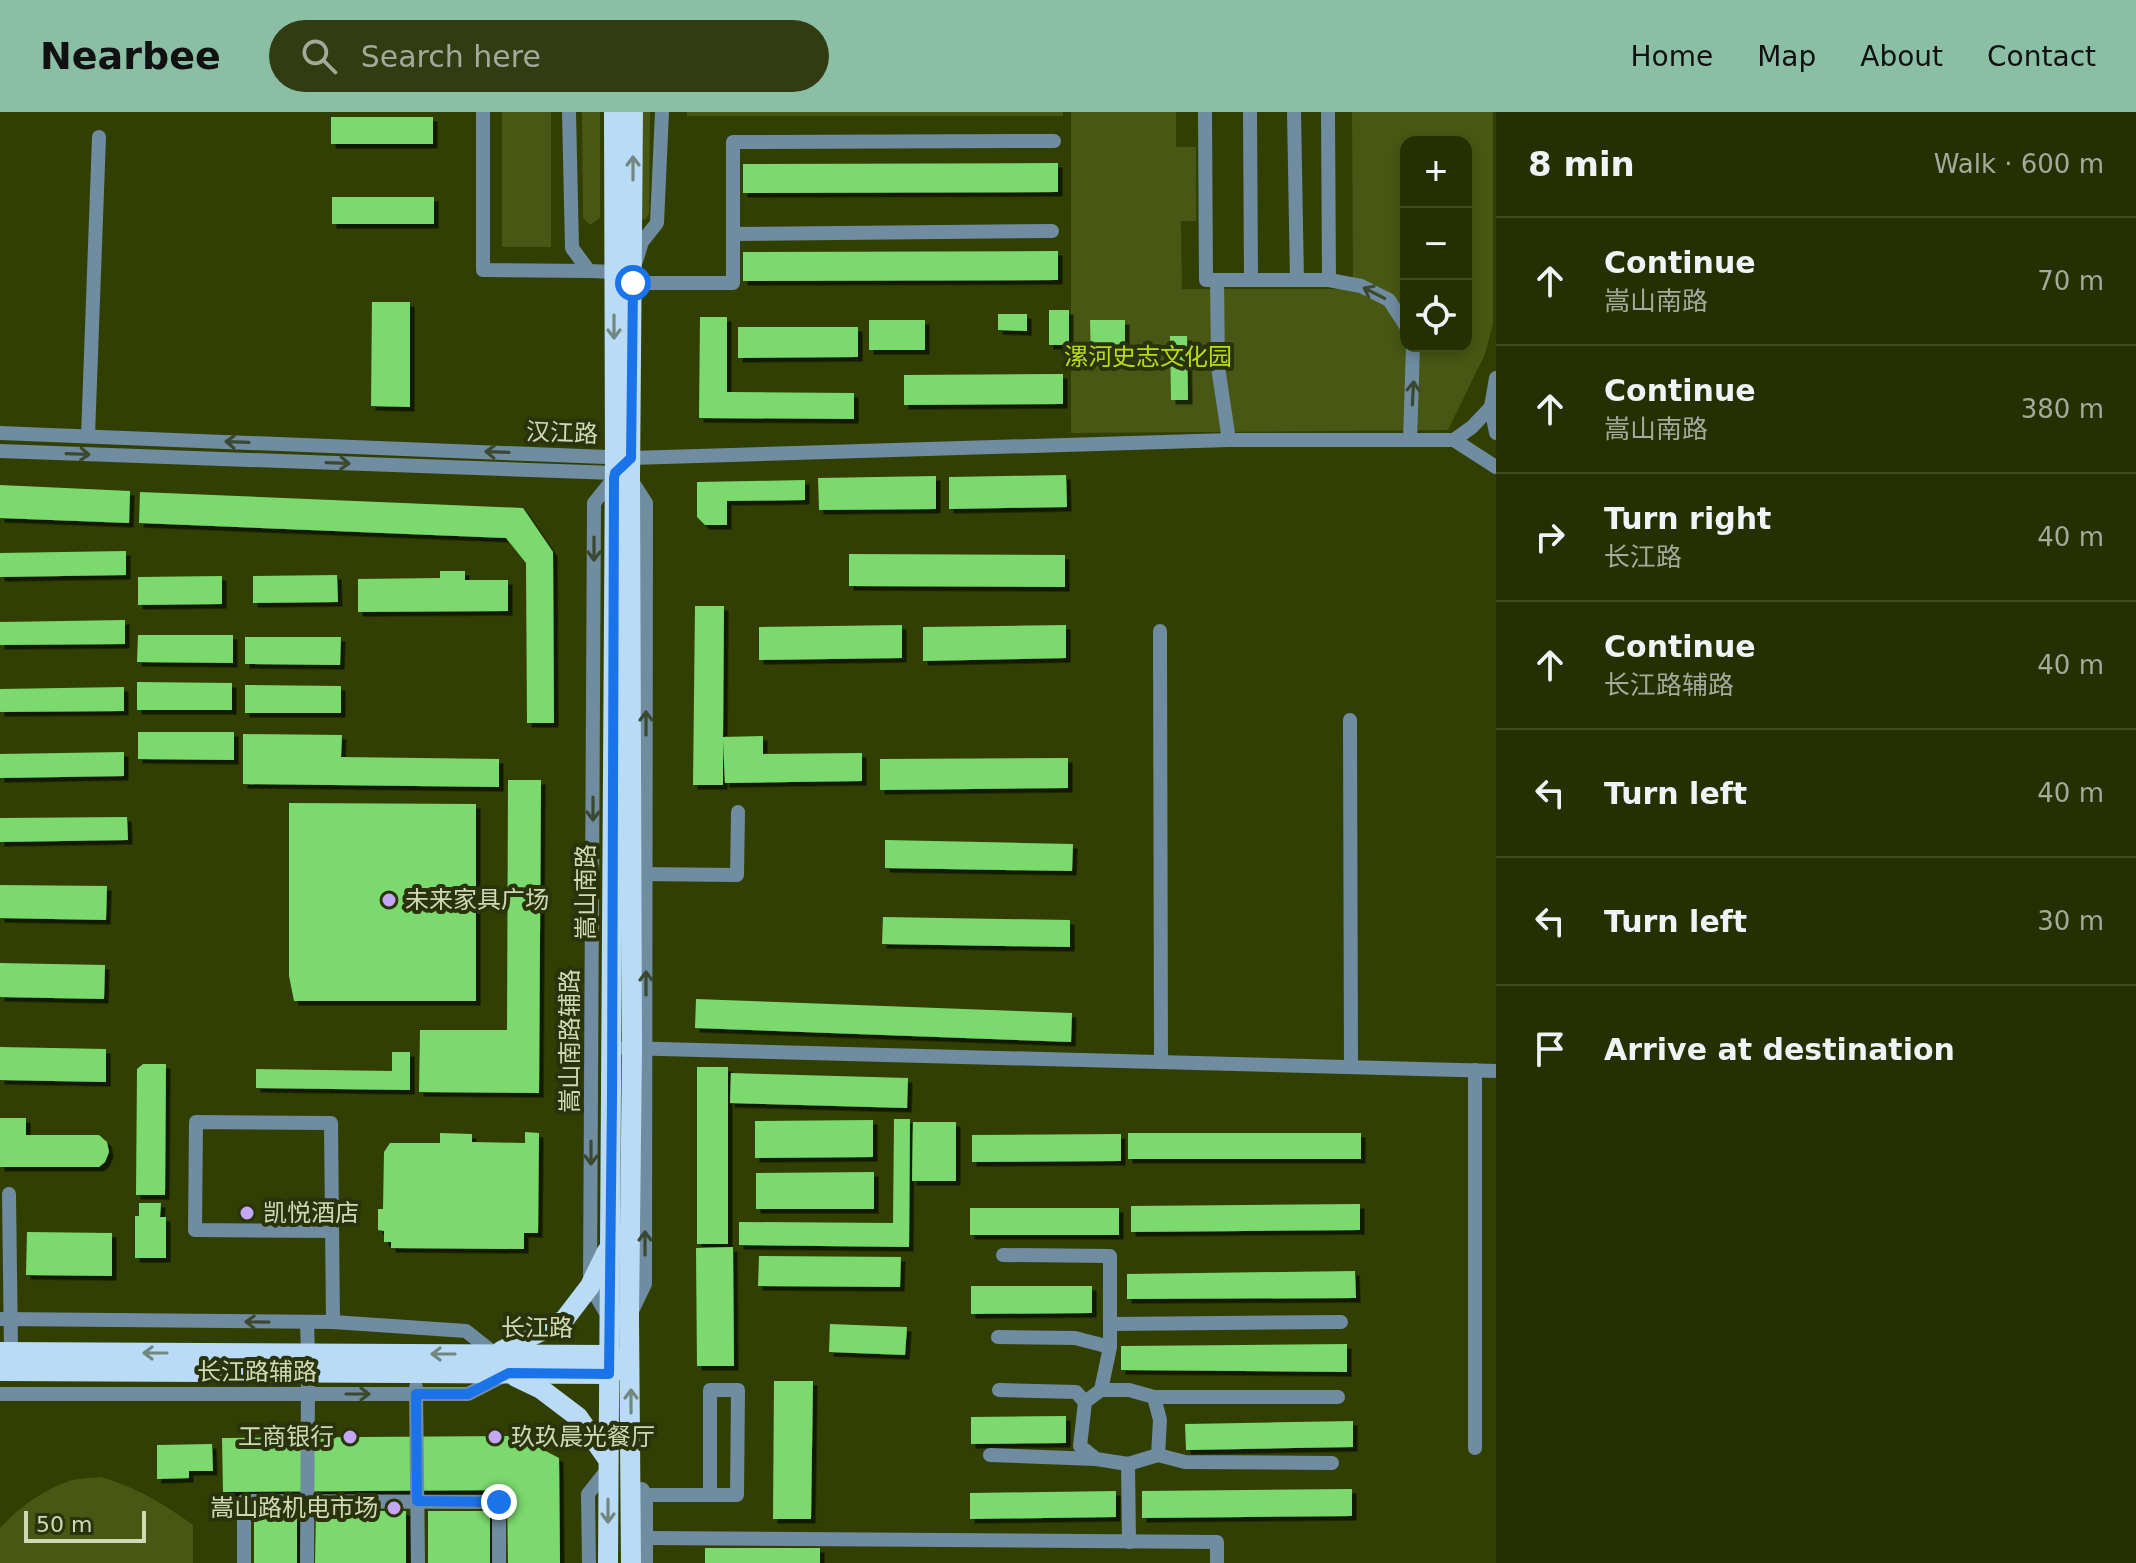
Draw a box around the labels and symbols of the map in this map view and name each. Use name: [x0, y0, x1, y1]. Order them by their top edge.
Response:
one-way arrow: [625, 155, 641, 182]
route start: [615, 265, 651, 301]
one-way arrow: [1362, 284, 1386, 300]
one-way arrow: [606, 313, 622, 340]
park label: 漯河史志文化园: [1064, 343, 1232, 371]
one-way arrow: [1405, 380, 1420, 407]
street label: 汉江路: [526, 418, 598, 448]
one-way arrow: [224, 435, 251, 450]
one-way arrow: [484, 445, 511, 460]
one-way arrow: [64, 446, 91, 461]
one-way arrow: [324, 455, 351, 470]
one-way arrow: [586, 535, 602, 562]
one-way arrow: [638, 710, 654, 737]
one-way arrow: [585, 795, 601, 822]
street label: 嵩山南路: [572, 844, 600, 940]
place label: 未来家具广场: [405, 886, 549, 914]
marker: 未来家具广场: [380, 891, 398, 909]
street label: 嵩山南路辅路: [556, 969, 584, 1113]
one-way arrow: [638, 970, 654, 997]
one-way arrow: [583, 1139, 599, 1166]
place label: 凯悦酒店: [263, 1199, 359, 1227]
marker: 凯悦酒店: [238, 1204, 256, 1222]
one-way arrow: [637, 1230, 653, 1257]
one-way arrow: [244, 1314, 271, 1330]
street label: 长江路: [501, 1314, 573, 1342]
one-way arrow: [142, 1345, 169, 1361]
one-way arrow: [430, 1346, 457, 1362]
street label: 长江路辅路: [197, 1358, 317, 1386]
one-way arrow: [344, 1386, 371, 1402]
one-way arrow: [623, 1388, 639, 1415]
place label: 工商银行: [238, 1423, 334, 1451]
place label: 玖玖晨光餐厅: [511, 1423, 655, 1451]
marker: 工商银行: [341, 1428, 359, 1446]
marker: 玖玖晨光餐厅: [486, 1428, 504, 1446]
route end: [481, 1484, 517, 1520]
place label: 嵩山路机电市场: [210, 1494, 378, 1522]
one-way arrow: [600, 1497, 616, 1524]
marker: 嵩山路机电市场: [385, 1499, 403, 1517]
scale bar: [24, 1507, 146, 1543]

